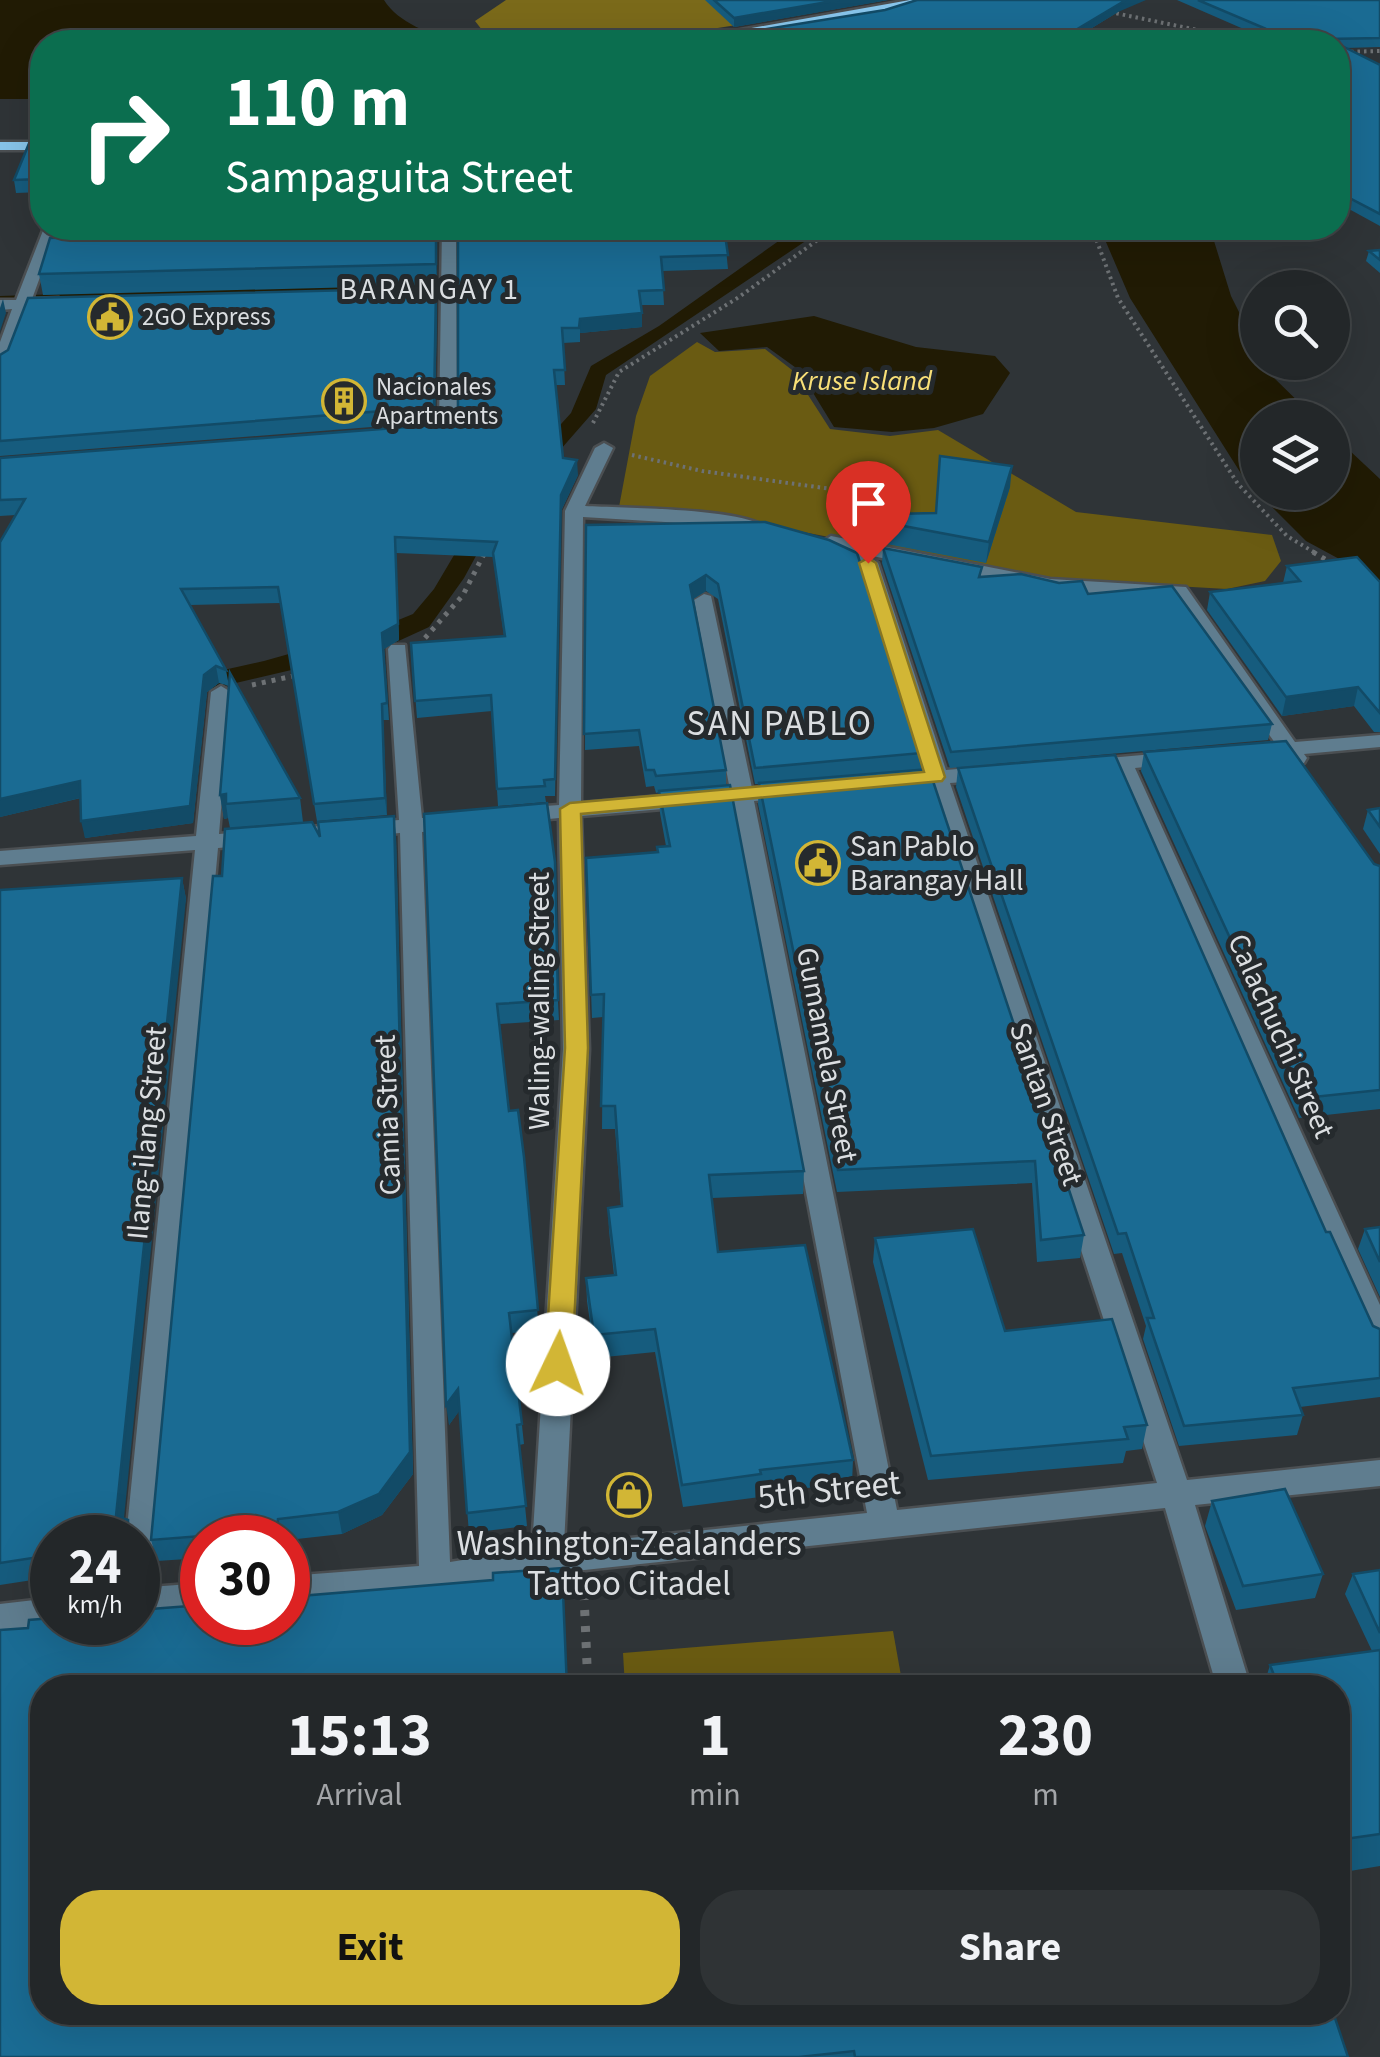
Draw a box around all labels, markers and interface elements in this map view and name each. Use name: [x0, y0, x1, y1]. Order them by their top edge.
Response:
text: 110 m: [225, 53, 410, 153]
icon: right: [60, 70, 190, 200]
text: Sampaguita Street: [225, 146, 573, 210]
district label: BARANGAY 1: [339, 268, 521, 311]
map controls: [1240, 270, 1350, 510]
button: search: [1240, 270, 1350, 380]
public building icon: 2GO Express: [87, 294, 133, 340]
place label: 2GO Express: [142, 299, 271, 335]
water label: Kruse Island: [792, 361, 933, 401]
place label: Nacionales Apartments: [376, 369, 498, 434]
building icon: Nacionales Apartments: [321, 378, 367, 424]
button: layers: [1240, 400, 1350, 510]
pin: [826, 461, 911, 564]
icon: arrive: [841, 476, 896, 531]
district label: SAN PABLO: [687, 699, 873, 749]
place label: San Pablo Barangay Hall: [850, 825, 1024, 902]
public building icon: San Pablo Barangay Hall: [795, 840, 841, 886]
street label: Waling-waling Street: [518, 872, 561, 1130]
street label: Calachuchi Street: [1217, 927, 1345, 1145]
street label: Gumamela Street: [785, 944, 869, 1166]
street label: Santan Street: [998, 1017, 1094, 1191]
street label: Ilang-ilang Street: [116, 1024, 178, 1242]
street label: Camia Street: [364, 1034, 412, 1196]
position arrow: [506, 1312, 610, 1416]
street label: 5th Street: [755, 1458, 903, 1522]
shop icon: Washington-Zealanders Tattoo Citadel: [606, 1472, 652, 1518]
speed limit sign: 30: [180, 1515, 310, 1645]
place label: Washington-Zealanders Tattoo Citadel: [456, 1519, 802, 1609]
text: 24: [69, 1532, 121, 1603]
text: km/h: [67, 1587, 123, 1623]
text: 15:13: [287, 1694, 432, 1779]
text: 1: [699, 1694, 731, 1779]
text: 230: [998, 1694, 1093, 1779]
text: Arrival: [316, 1772, 402, 1818]
text: min: [689, 1772, 741, 1818]
text: m: [1032, 1772, 1059, 1818]
button: Exit: [60, 1890, 680, 2005]
button: Share: [700, 1890, 1320, 2005]

